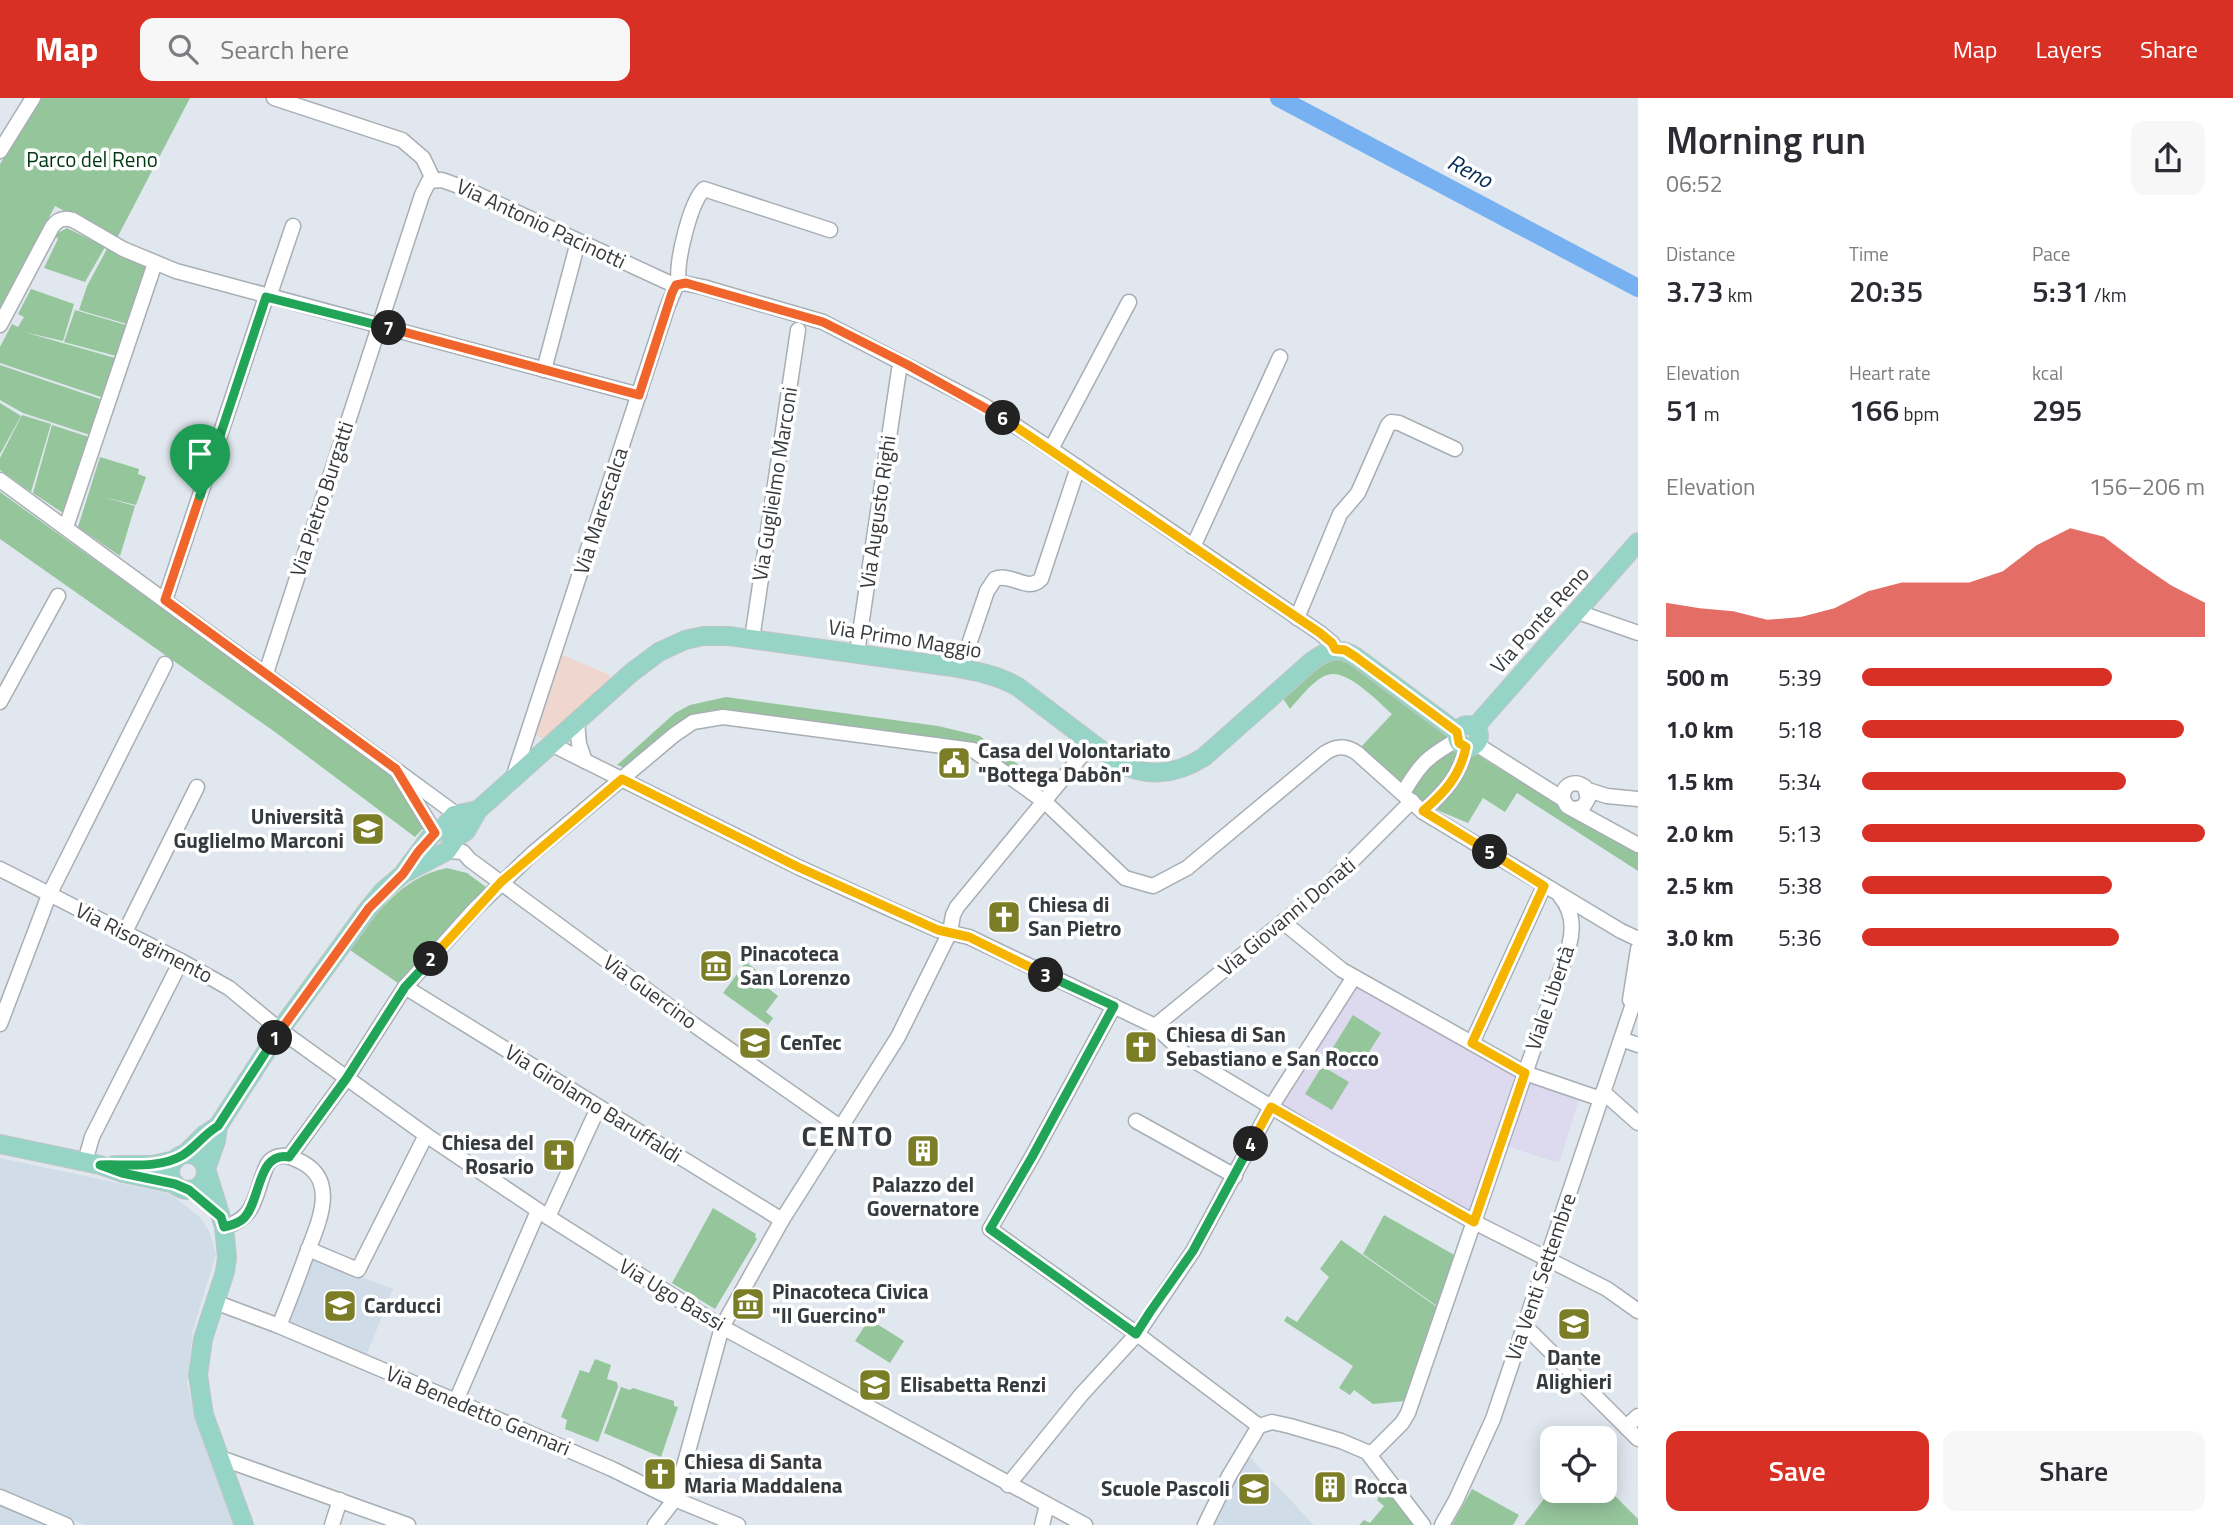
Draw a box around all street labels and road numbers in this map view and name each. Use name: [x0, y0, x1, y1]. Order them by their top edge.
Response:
street label: Via Antonio Pacinotti: [451, 170, 632, 276]
street label: Via Guglielmo Marconi: [743, 384, 805, 583]
street label: Via Pietro Burgatti: [281, 417, 361, 580]
street label: Via Augusto Righi: [850, 433, 904, 591]
street label: Via Marescalca: [564, 443, 636, 578]
street label: Via Ponte Reno: [1482, 558, 1596, 680]
street label: Via Primo Maggio: [826, 610, 984, 666]
street label: Via Giovanni Donati: [1211, 849, 1362, 983]
street label: Via Risorgimento: [70, 894, 219, 991]
street label: Viale Libertà: [1516, 941, 1582, 1054]
street label: Via Guercino: [597, 946, 704, 1036]
street label: Via Girolamo Baruffaldi: [499, 1036, 688, 1171]
street label: Via Venti Settembre: [1496, 1189, 1584, 1365]
street label: Via Ugo Bassi: [613, 1250, 732, 1339]
street label: Via Benedetto Gennari: [381, 1357, 576, 1463]

